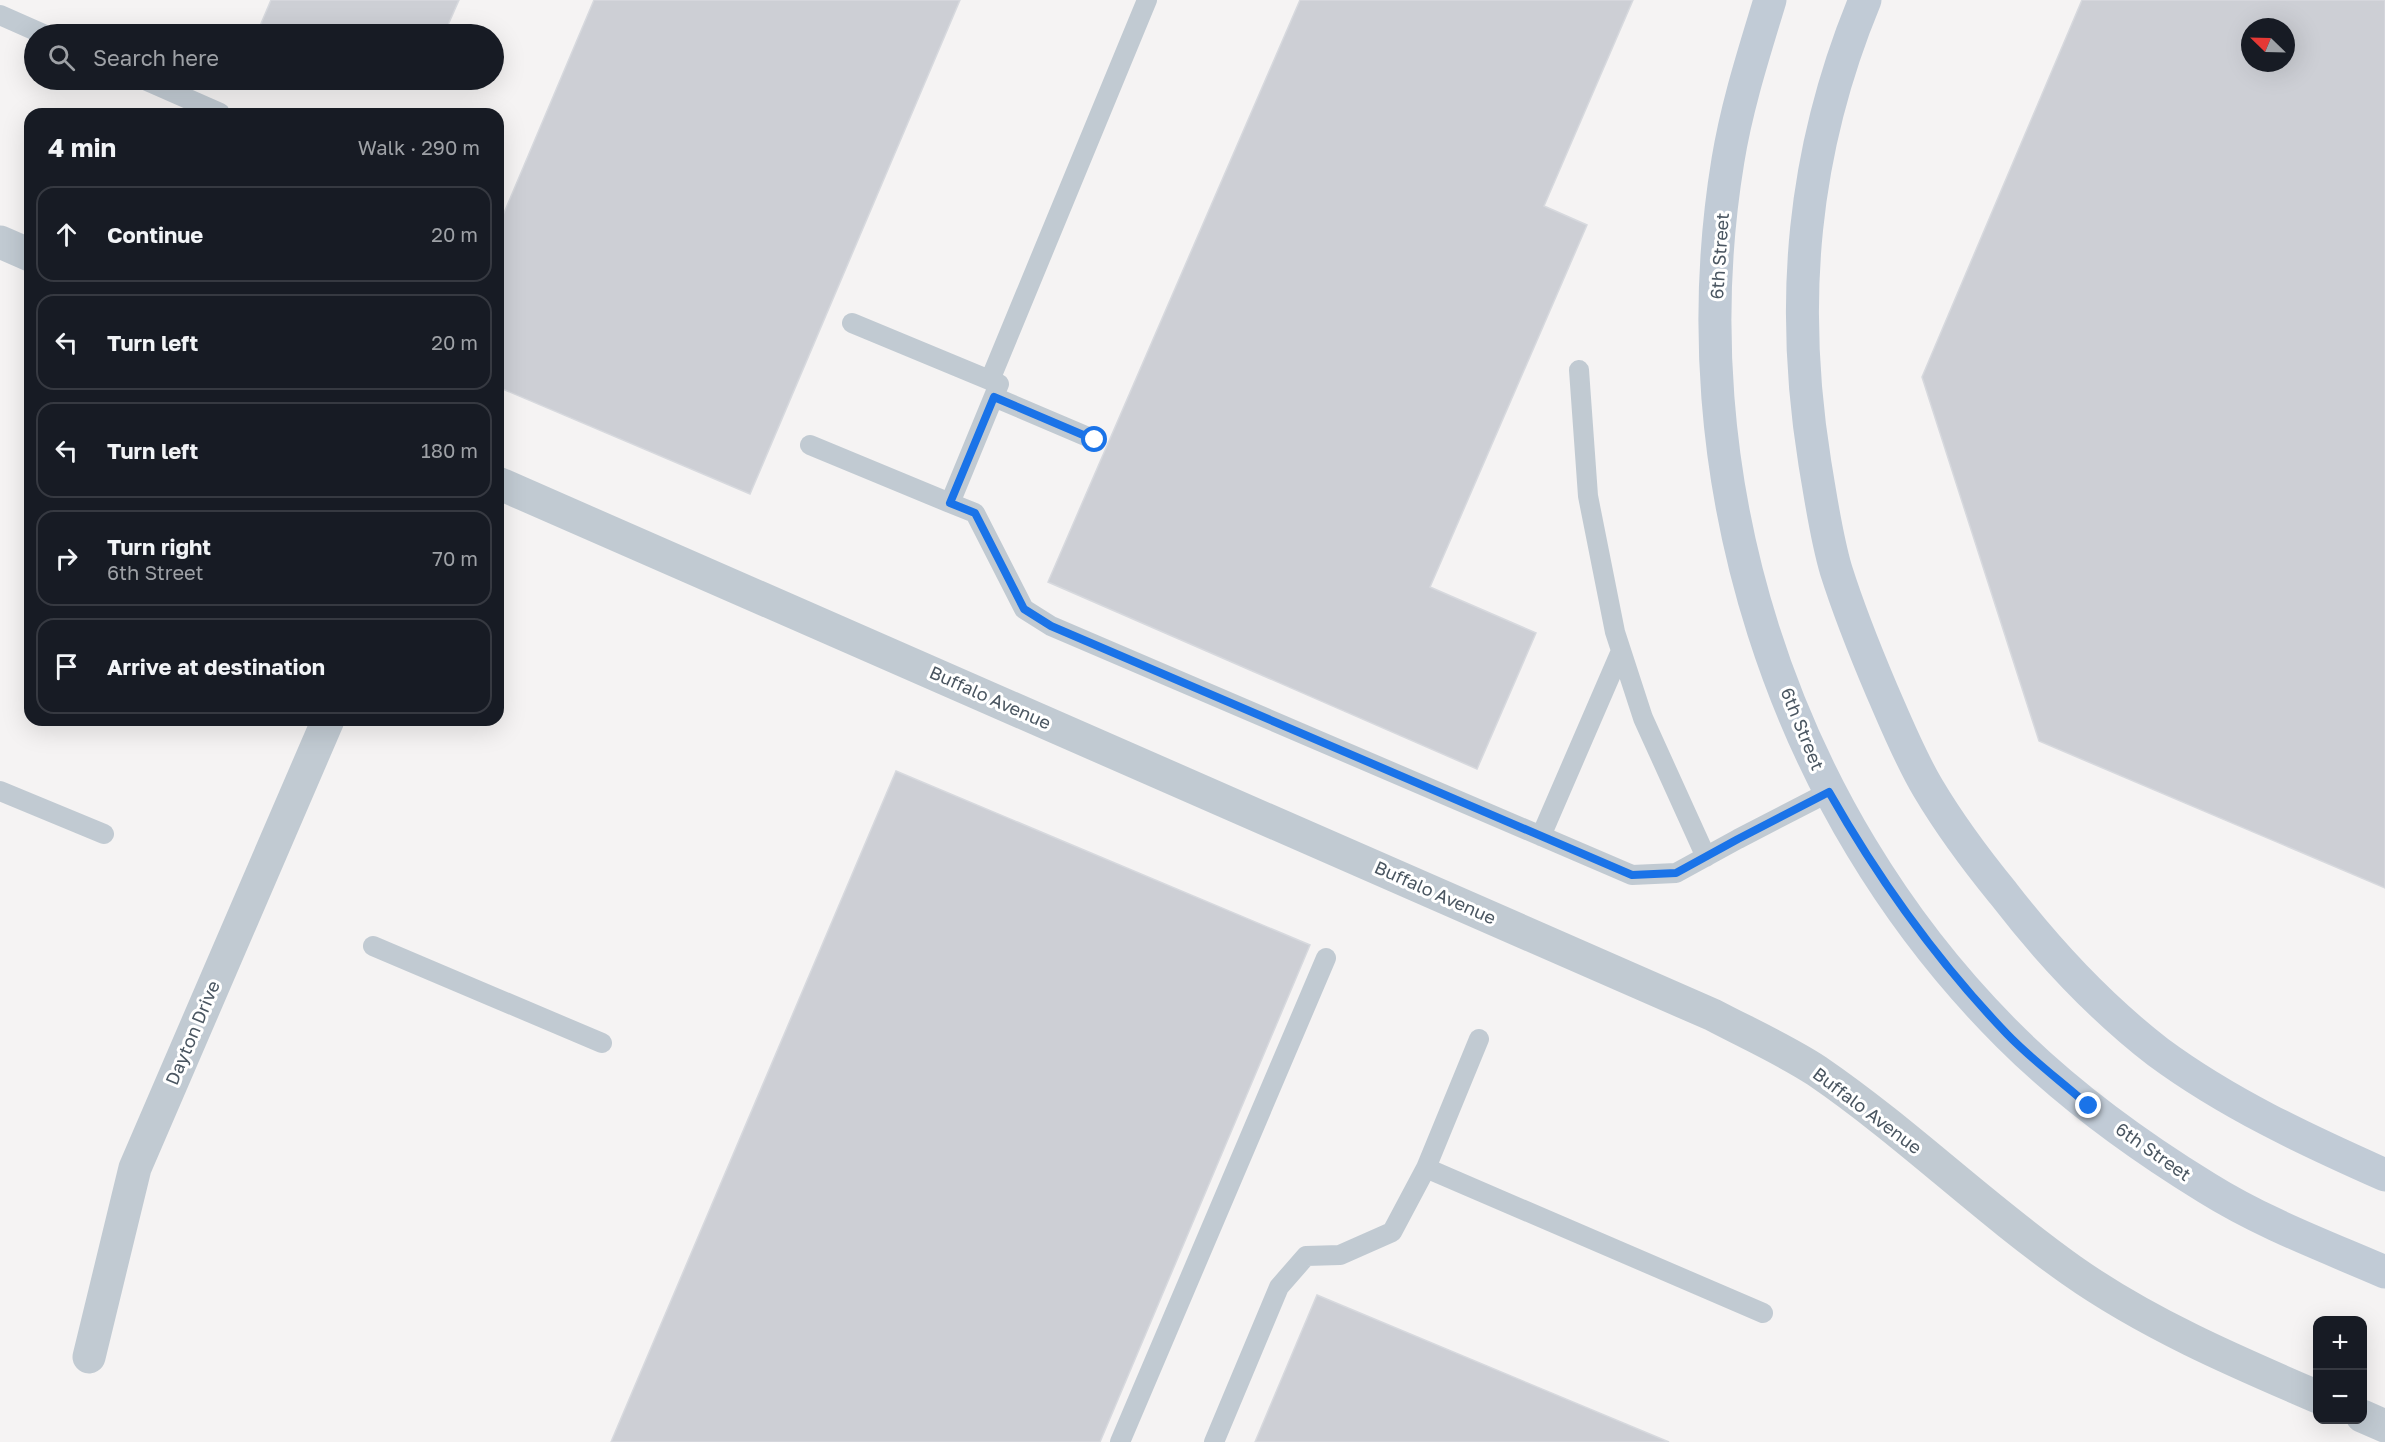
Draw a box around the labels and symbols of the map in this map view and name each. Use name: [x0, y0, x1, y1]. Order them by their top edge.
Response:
north arrow: [2241, 18, 2295, 72]
street label: 6th Street: [1705, 212, 1733, 300]
route start: [1081, 426, 1107, 452]
street label: Buffalo Avenue: [926, 660, 1054, 734]
street label: 6th Street: [1776, 684, 1829, 773]
street label: Buffalo Avenue: [1371, 855, 1499, 929]
street label: Dayton Drive: [160, 977, 224, 1088]
street label: Buffalo Avenue: [1809, 1062, 1926, 1158]
route end: [2075, 1092, 2101, 1118]
street label: 6th Street: [2112, 1117, 2195, 1185]

